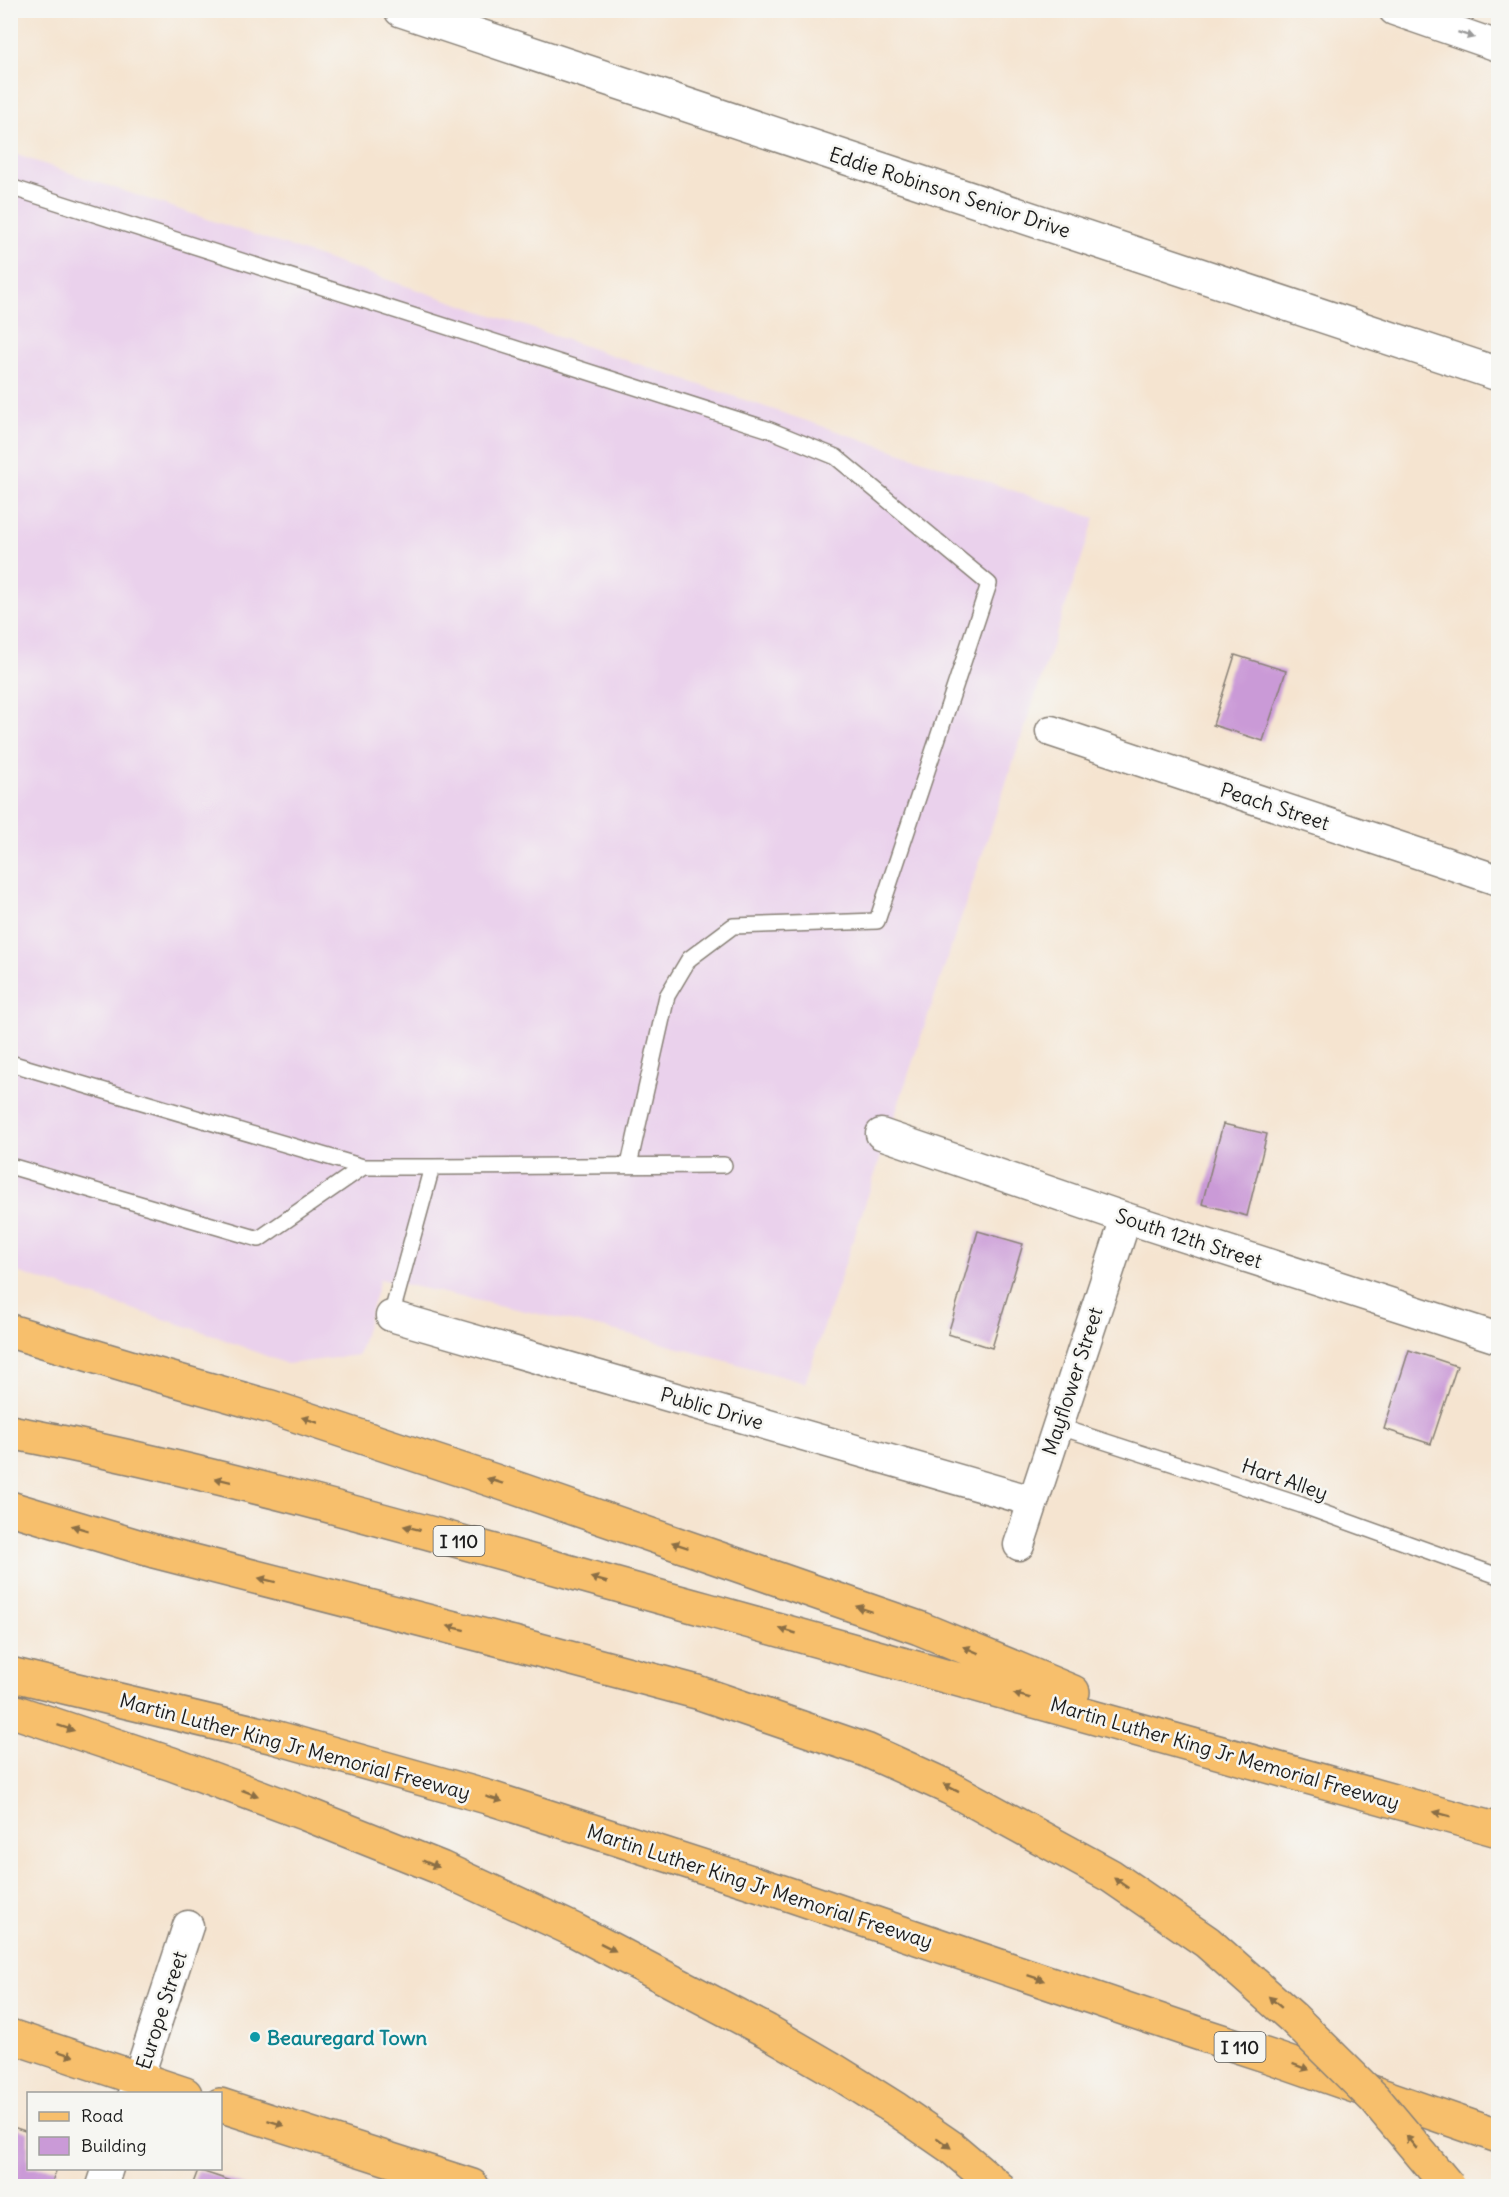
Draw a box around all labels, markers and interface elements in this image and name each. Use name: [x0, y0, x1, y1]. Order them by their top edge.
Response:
one-way arrow: [1457, 30, 1475, 40]
street label: Eddie Robinson Senior Drive: [826, 141, 1074, 243]
street label: Peach Street: [1217, 777, 1333, 835]
street label: South 12th Street: [1113, 1203, 1266, 1274]
street label: Mayflower Street: [1036, 1304, 1108, 1458]
street label: Public Drive: [658, 1381, 766, 1435]
one-way arrow: [301, 1414, 319, 1424]
street label: Hart Alley: [1239, 1453, 1331, 1505]
one-way arrow: [213, 1474, 232, 1484]
one-way arrow: [486, 1475, 504, 1485]
one-way arrow: [402, 1522, 421, 1532]
one-way arrow: [71, 1523, 89, 1532]
road number: I 110: [434, 1526, 484, 1556]
one-way arrow: [671, 1539, 689, 1549]
one-way arrow: [258, 1575, 277, 1585]
one-way arrow: [590, 1575, 608, 1584]
one-way arrow: [855, 1603, 873, 1613]
one-way arrow: [447, 1623, 466, 1633]
one-way arrow: [778, 1626, 796, 1635]
one-way arrow: [962, 1645, 980, 1654]
street label: Martin Luther King Jr Memorial Freeway: [117, 1687, 473, 1805]
one-way arrow: [1012, 1691, 1031, 1701]
street label: Martin Luther King Jr Memorial Freeway: [1048, 1691, 1402, 1815]
one-way arrow: [57, 1724, 75, 1733]
one-way arrow: [942, 1783, 959, 1793]
one-way arrow: [241, 1789, 259, 1798]
one-way arrow: [485, 1795, 503, 1804]
one-way arrow: [1433, 1809, 1451, 1818]
street label: Martin Luther King Jr Memorial Freeway: [584, 1818, 936, 1954]
one-way arrow: [423, 1859, 441, 1869]
one-way arrow: [1114, 1877, 1130, 1889]
one-way arrow: [599, 1943, 616, 1952]
street label: Europe Street: [130, 1948, 192, 2072]
one-way arrow: [1027, 1974, 1045, 1984]
one-way arrow: [1268, 1996, 1283, 2009]
place label: Beauregard Town: [267, 2025, 427, 2050]
marker: Beauregard Town: [248, 2030, 262, 2044]
road number: I 110: [1214, 2032, 1266, 2062]
one-way arrow: [57, 2050, 75, 2060]
one-way arrow: [1292, 2063, 1310, 2073]
legend: [27, 2092, 222, 2170]
text: Road: [81, 2104, 124, 2127]
one-way arrow: [267, 2119, 285, 2128]
text: Building: [81, 2134, 146, 2157]
one-way arrow: [1405, 2135, 1418, 2150]
one-way arrow: [937, 2136, 952, 2148]

